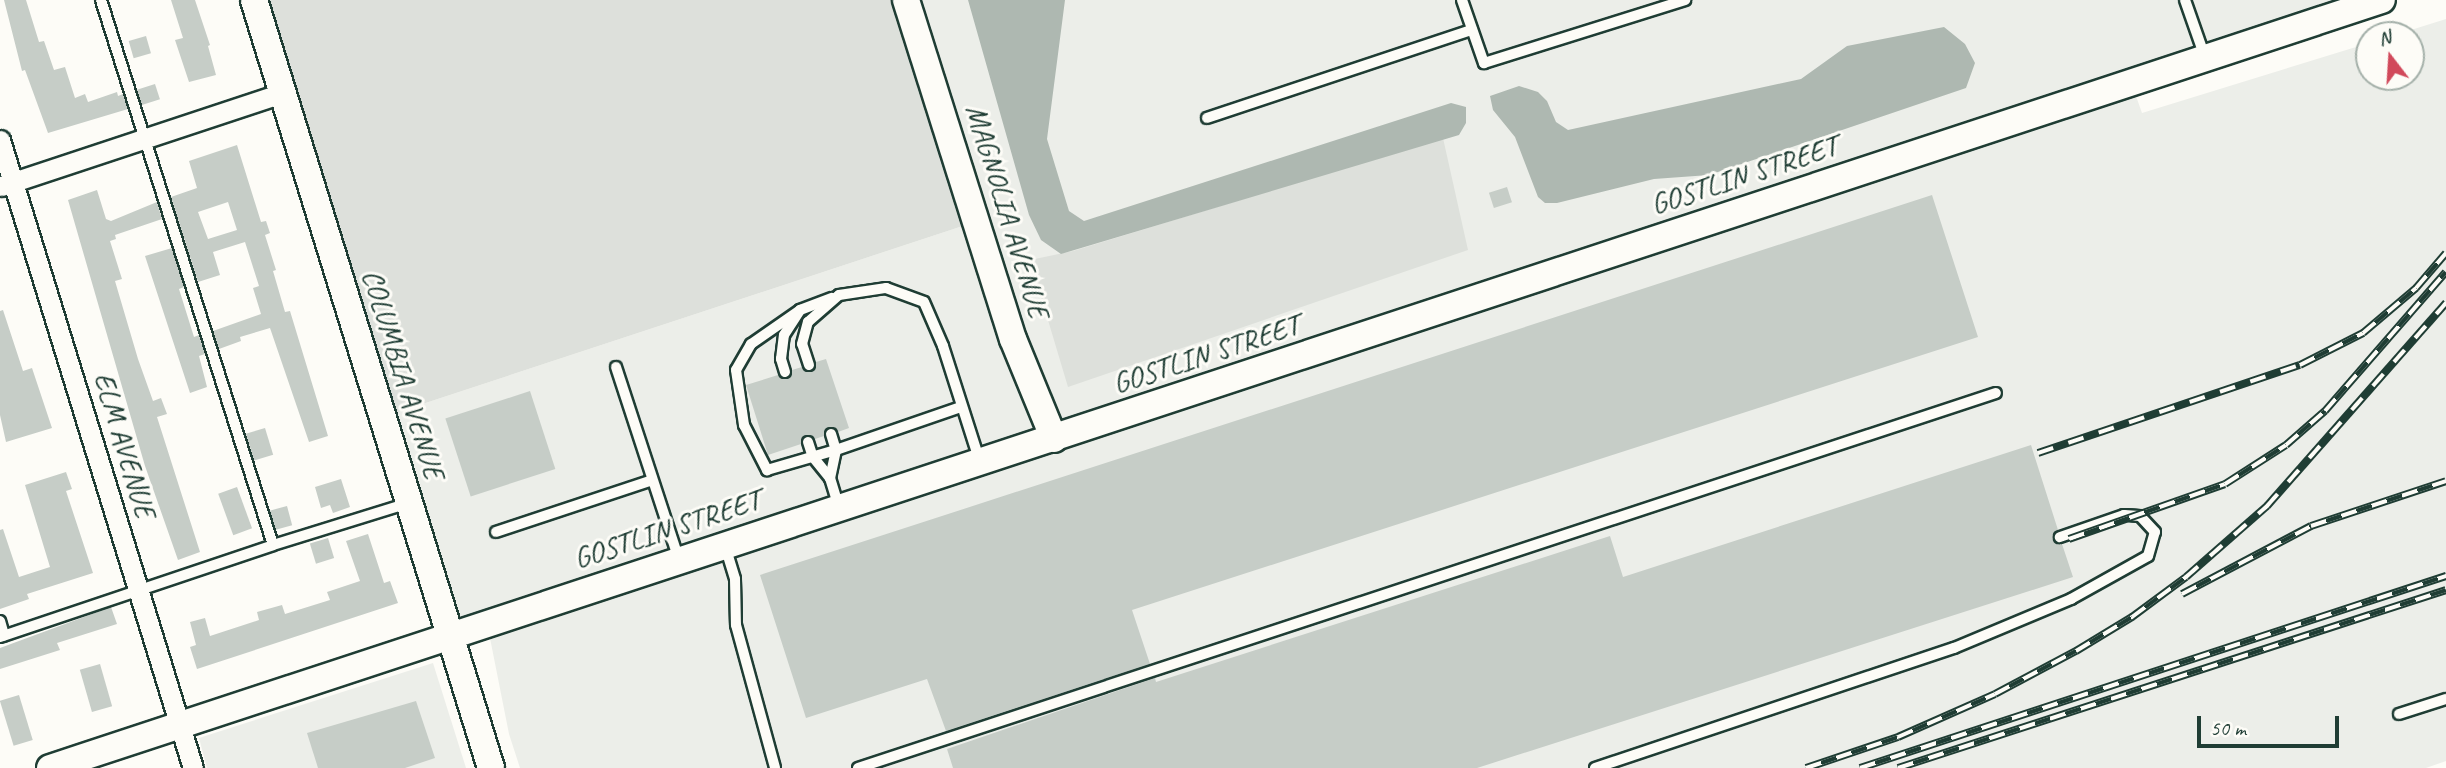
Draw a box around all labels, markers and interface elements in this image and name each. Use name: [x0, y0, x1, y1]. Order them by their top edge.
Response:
north arrow: [2355, 21, 2425, 91]
text: N: [2375, 25, 2394, 51]
street label: MAGNOLIA AVENUE: [958, 100, 1058, 322]
street label: GOSTLIN STREET: [1646, 128, 1842, 222]
street label: COLUMBIA AVENUE: [355, 265, 453, 483]
street label: GOSTLIN STREET: [1108, 307, 1304, 401]
street label: ELM AVENUE: [86, 369, 164, 521]
street label: GOSTLIN STREET: [569, 482, 765, 576]
scale bar: [2201, 702, 2343, 746]
text: 50 m: [2210, 715, 2246, 741]

